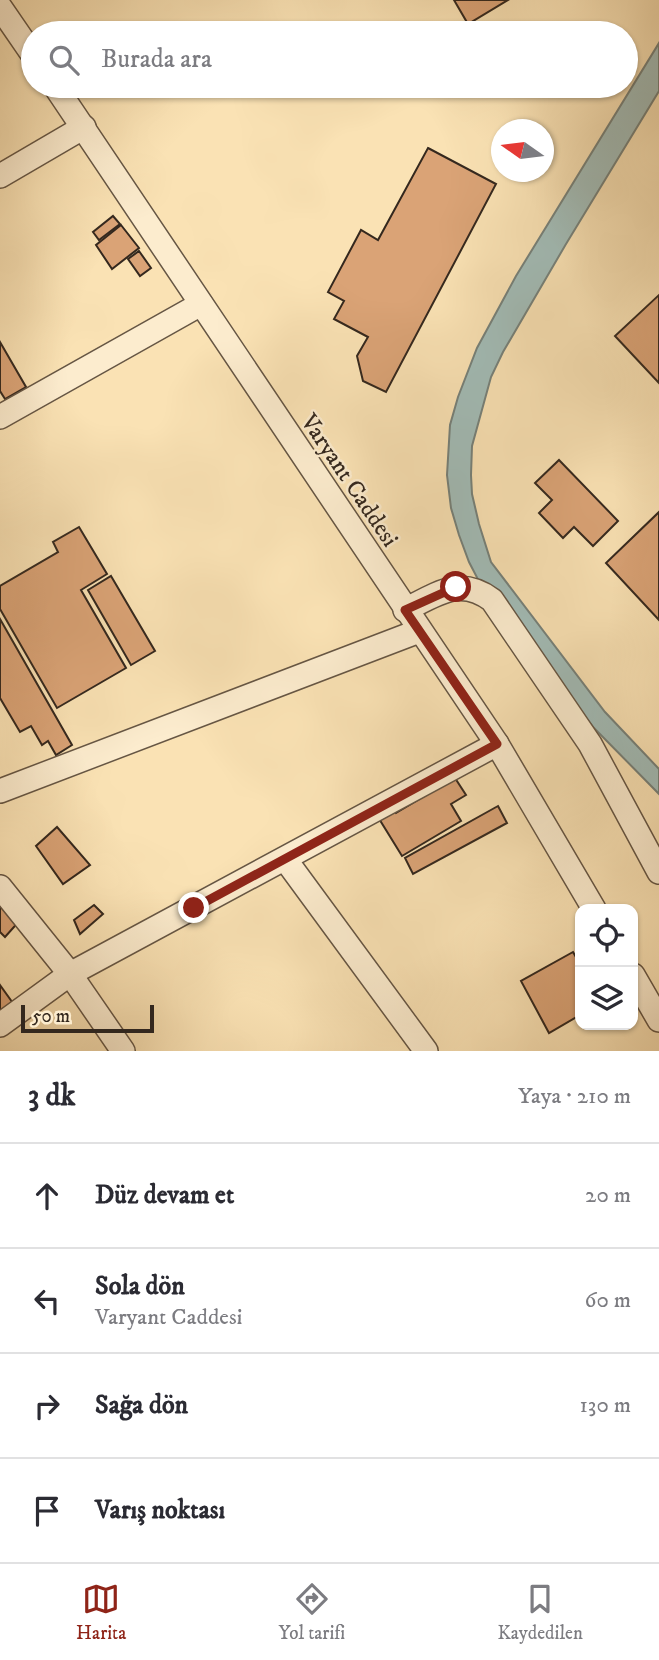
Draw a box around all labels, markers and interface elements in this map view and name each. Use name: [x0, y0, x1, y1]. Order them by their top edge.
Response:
search box: [21, 21, 638, 98]
icon: search: [45, 41, 83, 79]
text: Burada ara: [101, 43, 212, 76]
north arrow: [491, 119, 554, 182]
street label: Varyant Caddesi: [293, 408, 405, 553]
route start: [440, 571, 471, 602]
route end: [178, 892, 209, 923]
map controls: [575, 904, 638, 1030]
button: locate: [575, 904, 638, 967]
button: layers: [575, 967, 638, 1030]
scale bar: [21, 1002, 154, 1034]
text: 50 m: [32, 1005, 70, 1028]
text: 3 dk: [28, 1078, 75, 1115]
text: Yaya · 210 m: [518, 1082, 631, 1111]
icon: ahead: [28, 1177, 66, 1215]
text: Düz devam et: [95, 1179, 234, 1212]
text: 20 m: [585, 1181, 631, 1210]
text: Sola dön: [95, 1270, 185, 1303]
icon: left: [28, 1282, 66, 1320]
text: 60 m: [584, 1286, 631, 1315]
text: Varyant Caddesi: [95, 1303, 243, 1332]
icon: right: [28, 1387, 66, 1425]
text: Sağa dön: [95, 1389, 188, 1422]
text: 130 m: [579, 1391, 631, 1420]
icon: arrive: [28, 1492, 66, 1530]
text: Varış noktası: [95, 1494, 225, 1527]
tab: Harita: [76, 1580, 126, 1645]
tab: Yol tarifi: [278, 1580, 345, 1645]
tab: Kaydedilen: [498, 1580, 583, 1645]

